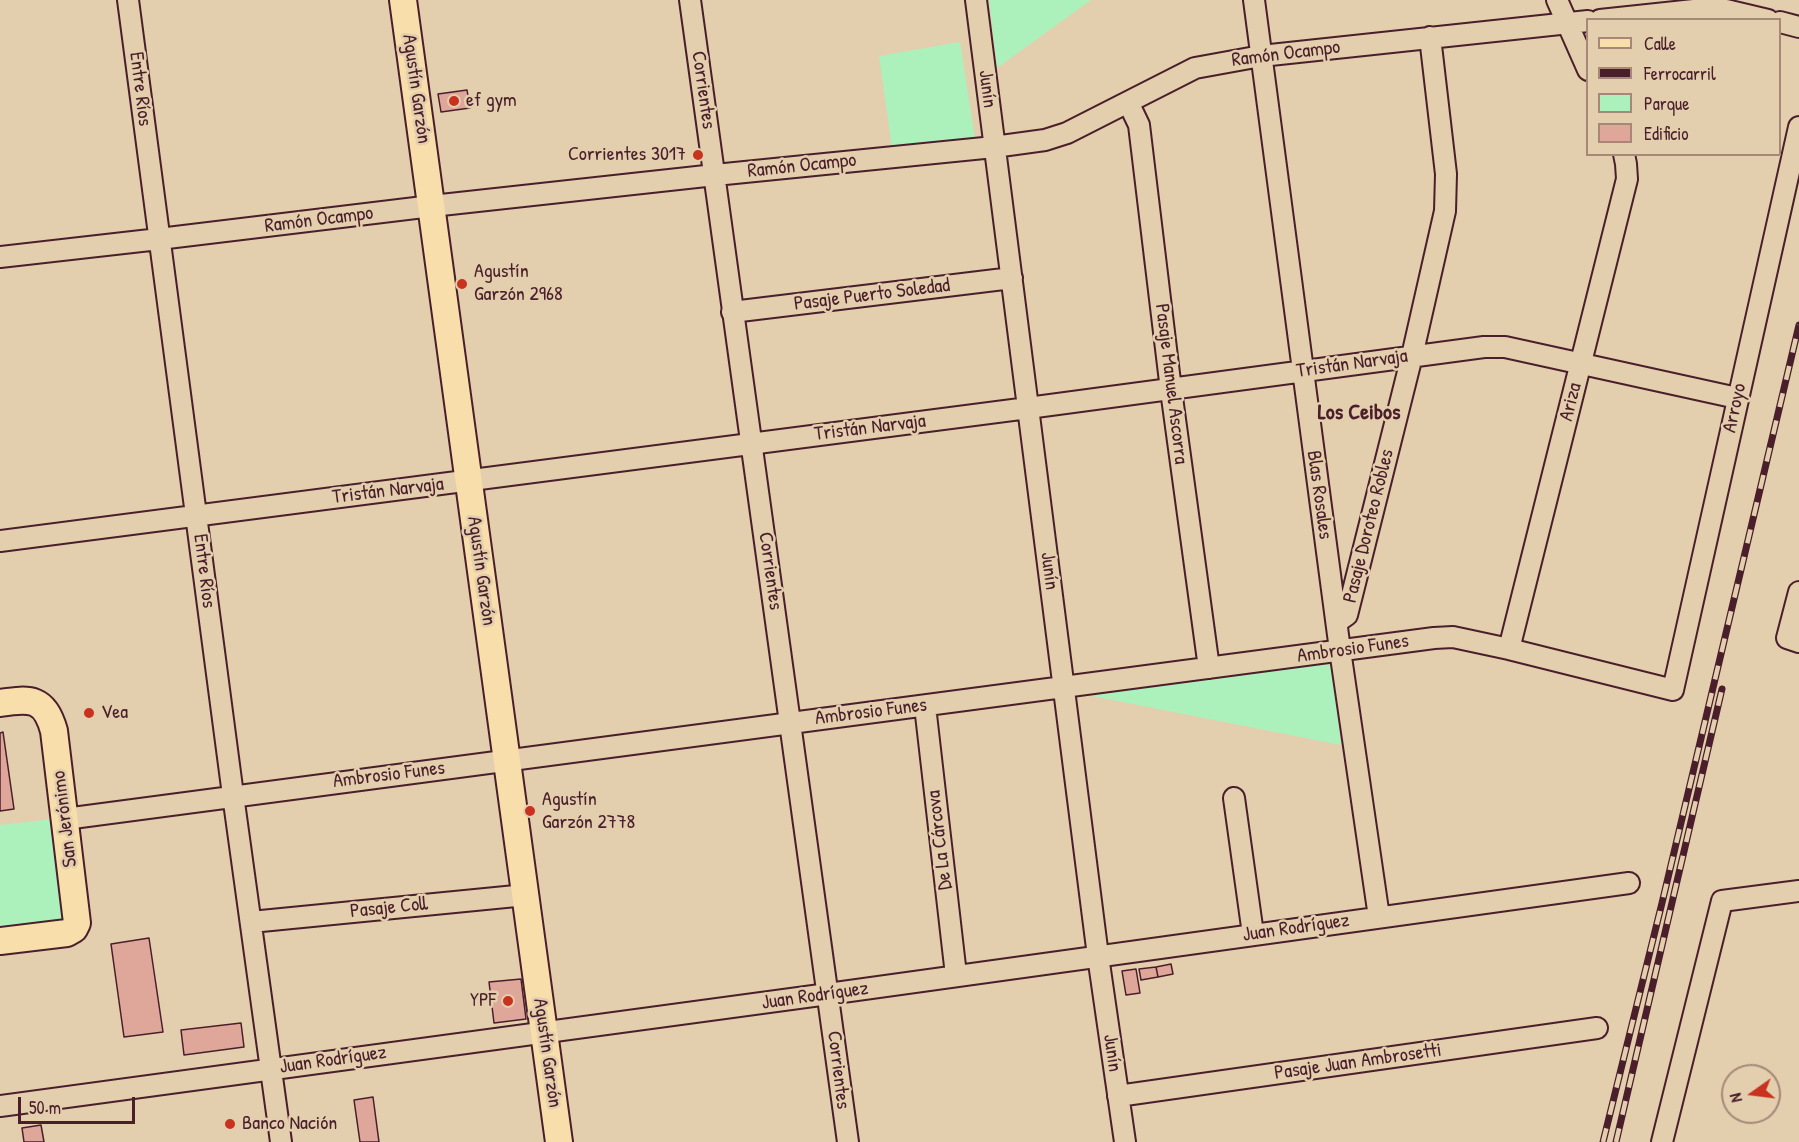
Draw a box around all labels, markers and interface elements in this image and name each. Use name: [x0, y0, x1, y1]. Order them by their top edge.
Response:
legend: [1586, 18, 1781, 156]
text: Calle: [1644, 31, 1676, 56]
street label: Agustín Garzón: [396, 33, 436, 145]
street label: Ramón Ocampo: [1230, 35, 1342, 73]
street label: Corrientes: [686, 49, 720, 131]
street label: Entre Ríos: [124, 51, 156, 127]
text: Ferrocarril: [1644, 61, 1716, 86]
street label: Junín: [973, 69, 1001, 109]
place label: ef gym: [466, 89, 517, 113]
text: Parque: [1644, 91, 1689, 116]
marker: ef gym: [447, 94, 461, 108]
text: Edificio: [1644, 121, 1688, 146]
place label: Corrientes 3017: [568, 143, 686, 167]
marker: Corrientes 3017: [691, 148, 705, 162]
street label: Ramón Ocampo: [746, 148, 858, 184]
street label: Ramón Ocampo: [263, 201, 375, 239]
place label: Agustín Garzón 2968: [474, 260, 563, 307]
street label: Pasaje Puerto Soledad: [793, 274, 951, 316]
marker: Agustín Garzón 2968: [455, 277, 469, 291]
street label: Pasaje Manuel Ascorra: [1149, 302, 1193, 466]
street label: Tristán Narvaja: [1295, 344, 1409, 384]
street label: Ariza: [1555, 380, 1587, 424]
street label: Arroyo: [1718, 381, 1752, 435]
district label: Los Ceibos: [1318, 400, 1400, 426]
street label: Tristán Narvaja: [813, 409, 927, 447]
street label: Pasaje Doroteo Robles: [1338, 447, 1400, 605]
street label: Blas Rosales: [1301, 449, 1337, 541]
street label: Tristán Narvaja: [331, 472, 445, 510]
street label: Agustín Garzón: [461, 515, 501, 627]
street label: Corrientes: [753, 530, 787, 612]
street label: Entre Ríos: [188, 533, 220, 609]
street label: Junín: [1035, 551, 1063, 591]
street label: Ambrosio Funes: [1296, 629, 1410, 669]
street label: Ambrosio Funes: [814, 693, 928, 731]
place label: Vea: [101, 701, 128, 725]
marker: Vea: [82, 706, 96, 720]
street label: Ambrosio Funes: [332, 756, 446, 794]
street label: San Jerónimo: [47, 769, 83, 869]
place label: Agustín Garzón 2778: [542, 788, 635, 835]
street label: De La Cárcova: [922, 789, 958, 891]
marker: Agustín Garzón 2778: [523, 804, 537, 818]
street label: Pasaje Coll: [349, 892, 429, 924]
street label: Juan Rodríguez: [1241, 909, 1351, 947]
street label: Juan Rodríguez: [760, 977, 870, 1015]
place label: YPF: [470, 989, 496, 1013]
marker: YPF: [501, 994, 515, 1008]
street label: Agustín Garzón: [527, 997, 567, 1109]
street label: Corrientes: [821, 1030, 855, 1110]
street label: Junín: [1097, 1033, 1127, 1073]
street label: Pasaje Juan Ambrosetti: [1273, 1038, 1443, 1086]
street label: Juan Rodríguez: [278, 1041, 388, 1079]
north arrow: [1721, 1064, 1781, 1124]
scale bar: [21, 1085, 138, 1123]
text: N: [1724, 1091, 1747, 1105]
text: 50 m: [29, 1095, 61, 1120]
place label: Banco Nación: [242, 1112, 337, 1136]
marker: Banco Nación: [223, 1117, 237, 1131]

